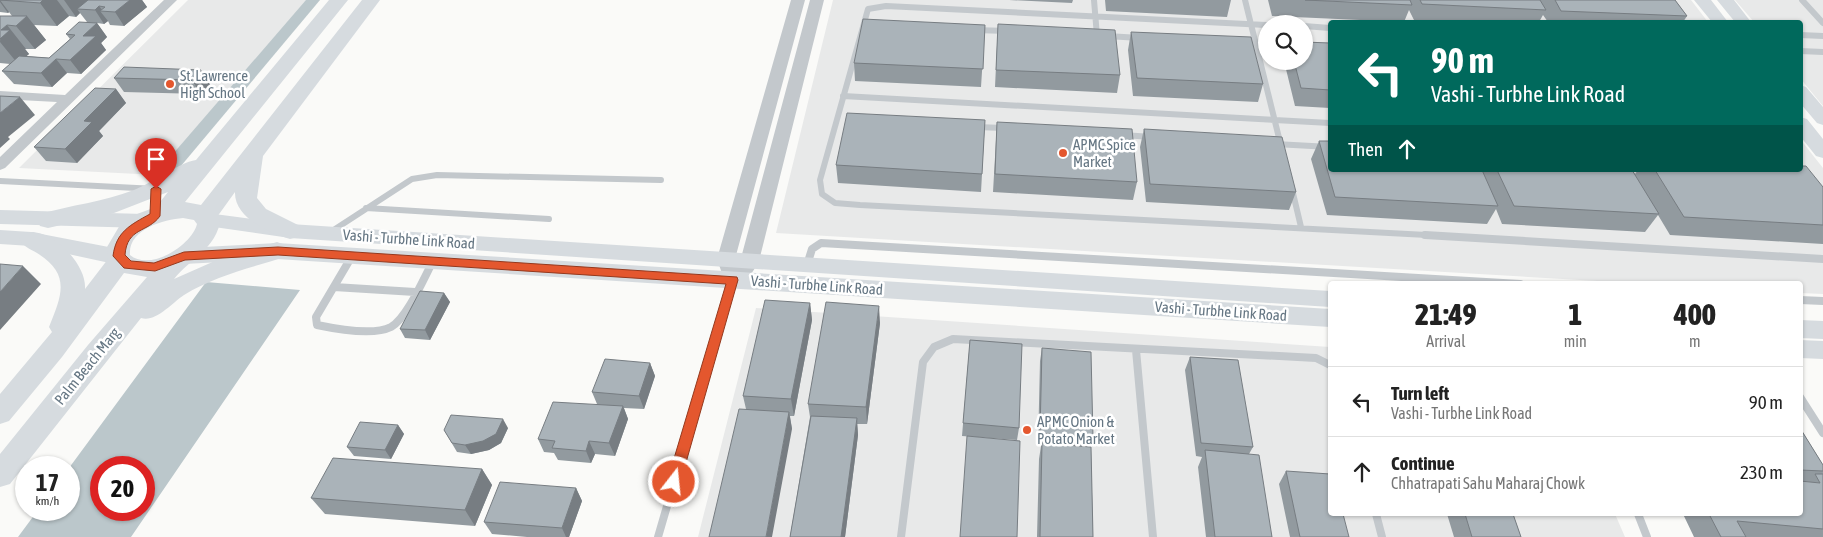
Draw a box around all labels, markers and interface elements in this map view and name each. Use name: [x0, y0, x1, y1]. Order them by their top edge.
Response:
map controls: [1258, 15, 1313, 70]
button: search: [1258, 15, 1313, 70]
icon: left: [1348, 40, 1413, 105]
text: 90 m: [1431, 40, 1494, 80]
place label: St. Lawrence High School: [180, 67, 248, 101]
marker: St. Lawrence High School: [164, 78, 176, 90]
text: Vashi - Turbhe Link Road: [1431, 81, 1625, 107]
icon: ahead: [1393, 135, 1421, 163]
place label: APMC Spice Market: [1073, 136, 1136, 170]
pin: [135, 138, 177, 189]
text: Then: [1348, 138, 1383, 160]
icon: arrive: [142, 145, 170, 173]
marker: APMC Spice Market: [1057, 147, 1069, 159]
street label: Vashi - Turbhe Link Road: [342, 226, 476, 252]
street label: Vashi - Turbhe Link Road: [750, 272, 884, 298]
text: 21:49: [1415, 297, 1477, 331]
text: 1: [1568, 297, 1582, 331]
text: 400: [1674, 297, 1716, 331]
street label: Vashi - Turbhe Link Road: [1154, 298, 1288, 324]
street label: Palm Beach Marg: [51, 324, 124, 408]
text: Arrival: [1426, 332, 1465, 350]
text: min: [1564, 332, 1587, 350]
text: m: [1689, 332, 1701, 350]
text: Turn left: [1391, 382, 1449, 404]
icon: left: [1348, 388, 1376, 416]
text: 90 m: [1749, 391, 1783, 413]
text: Vashi - Turbhe Link Road: [1391, 404, 1532, 422]
place label: APMC Onion & Potato Market: [1037, 413, 1115, 447]
marker: APMC Onion & Potato Market: [1021, 424, 1033, 436]
text: Continue: [1391, 452, 1455, 474]
position arrow: [647, 455, 699, 507]
speed limit sign: 20: [90, 456, 155, 521]
icon: ahead: [1348, 458, 1376, 486]
text: 230 m: [1740, 461, 1783, 483]
text: 17: [36, 468, 59, 496]
text: Chhatrapati Sahu Maharaj Chowk: [1391, 474, 1585, 492]
text: km/h: [36, 494, 59, 508]

